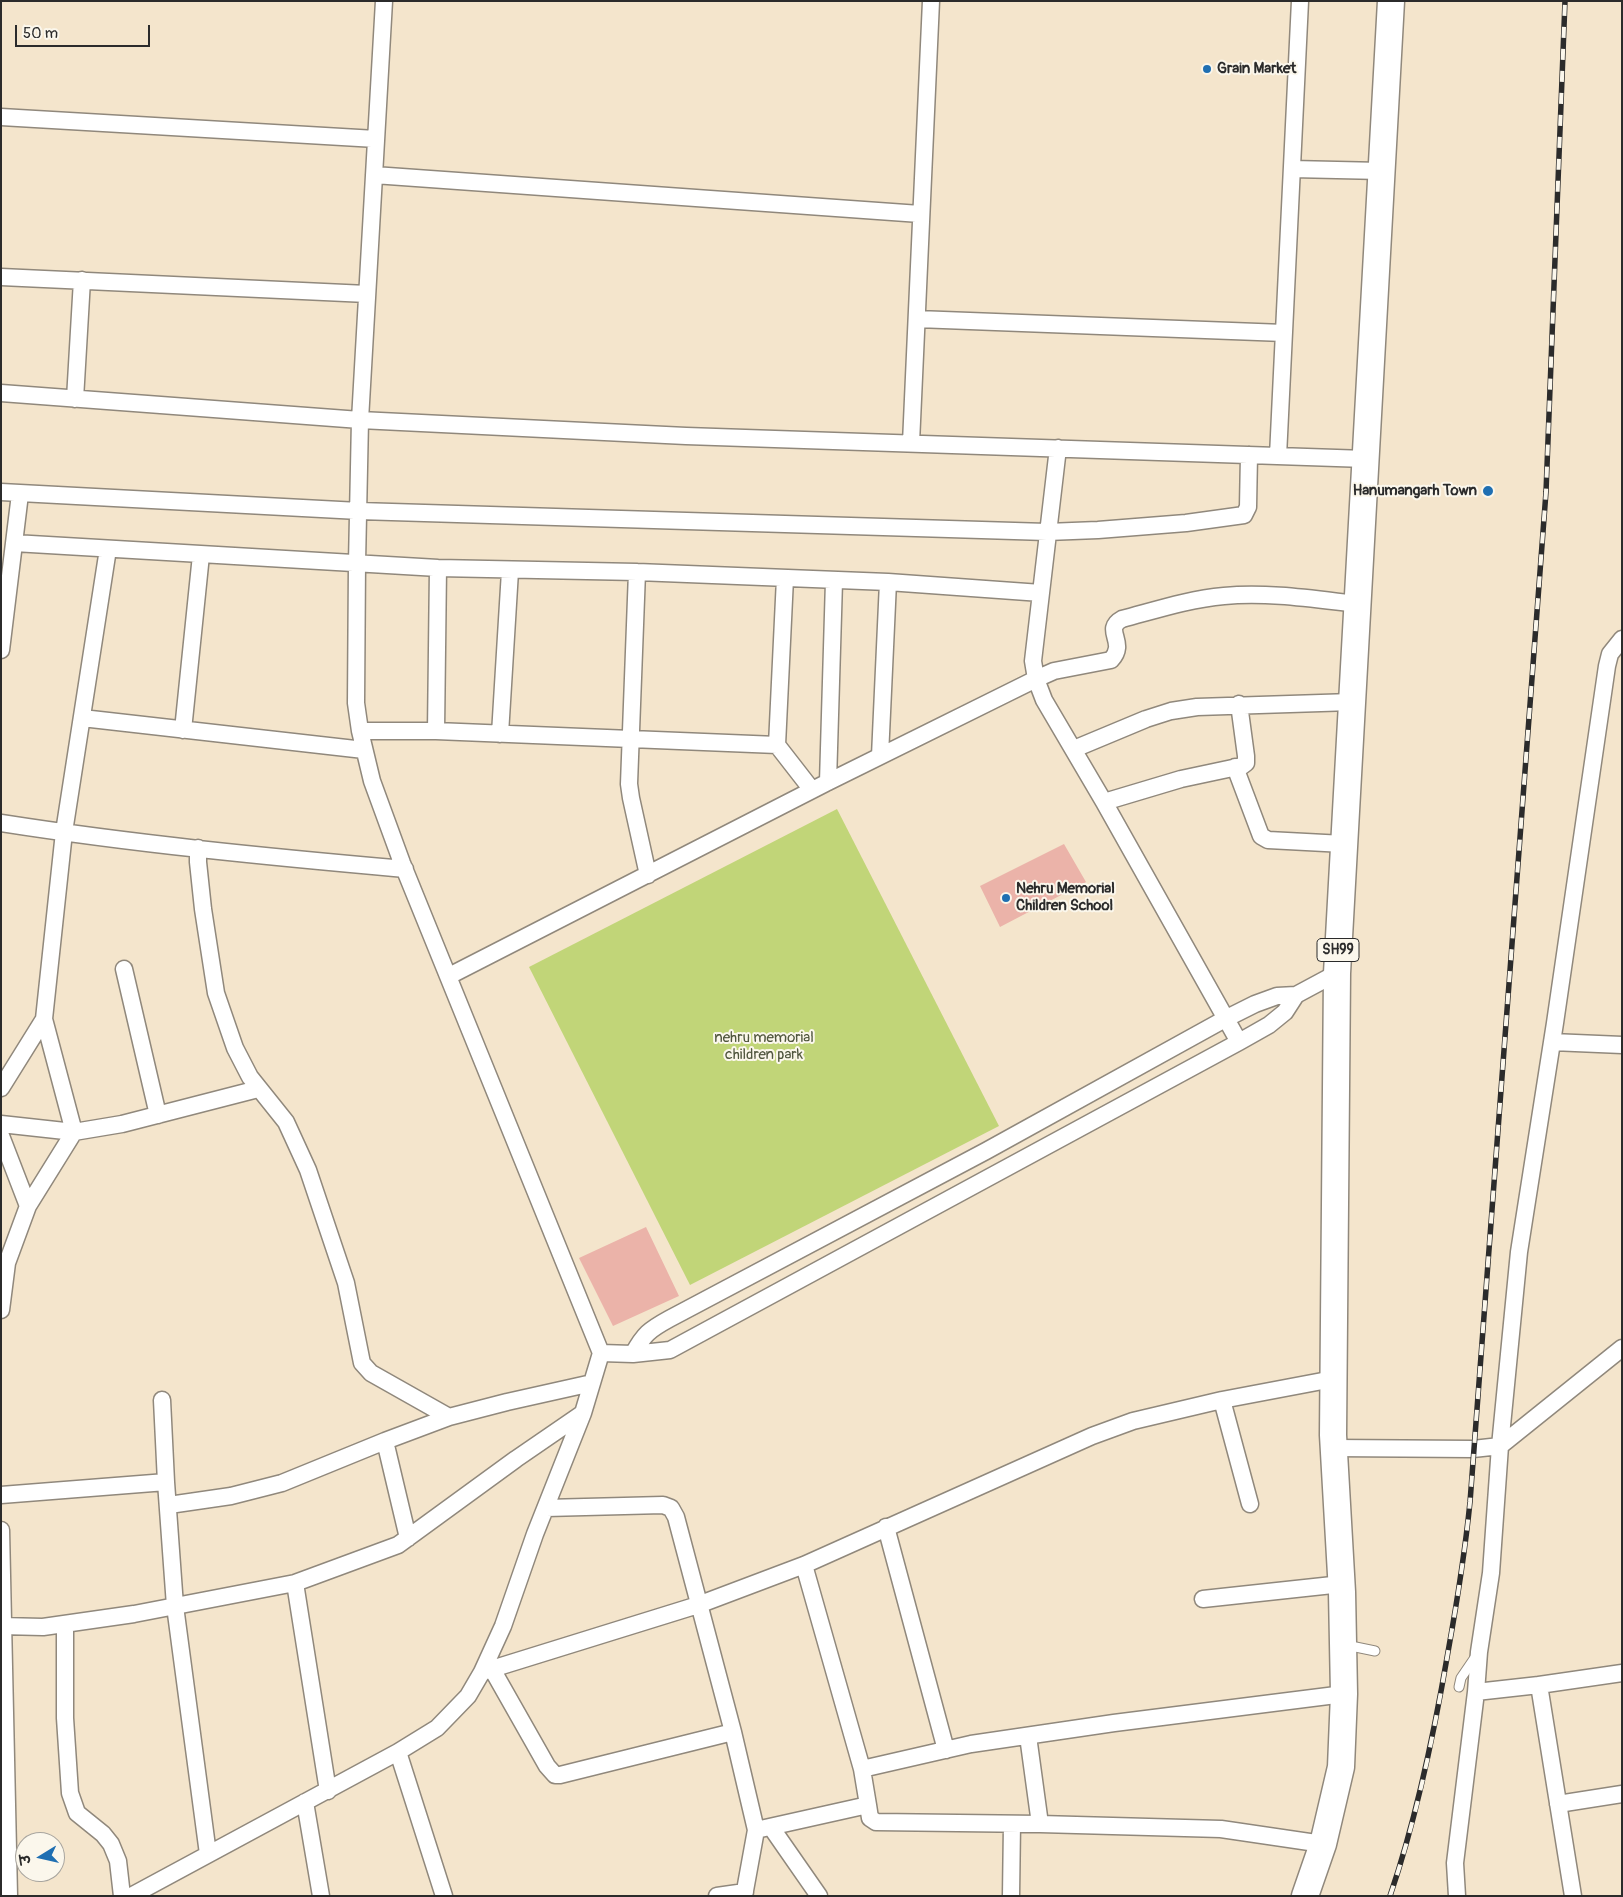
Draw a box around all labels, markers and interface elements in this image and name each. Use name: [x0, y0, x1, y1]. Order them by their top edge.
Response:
scale bar: [18, 15, 152, 47]
text: 50 m: [23, 24, 58, 43]
place label: Grain Market: [1217, 60, 1296, 78]
marker: Grain Market: [1201, 63, 1213, 75]
place label: Hanumangarh Town: [1353, 482, 1477, 500]
marker: Hanumangarh Town: [1481, 484, 1495, 498]
place label: Nehru Memorial Children School: [1016, 880, 1115, 915]
marker: Nehru Memorial Children School: [1000, 892, 1012, 904]
road number: SH99: [1317, 938, 1359, 962]
park label: nehru memorial children park: [714, 1029, 814, 1064]
north arrow: [15, 1832, 65, 1882]
text: उ: [17, 1853, 35, 1865]

